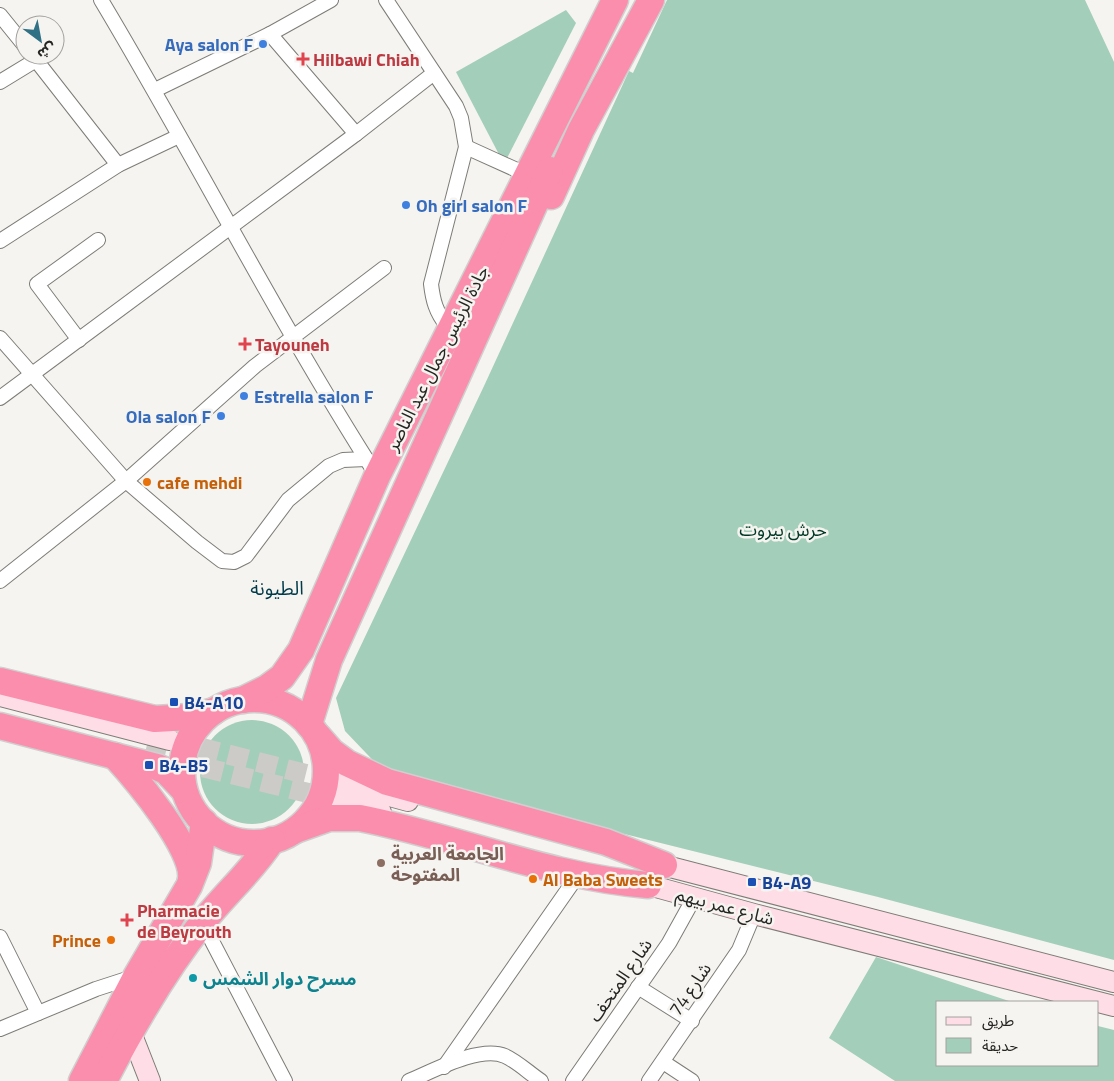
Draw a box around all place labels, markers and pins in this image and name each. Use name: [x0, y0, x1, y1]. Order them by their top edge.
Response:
place label: Aya salon F: [165, 31, 253, 58]
marker: Aya salon F: [257, 38, 269, 50]
place label: Hilbawi Chiah: [313, 46, 420, 73]
marker: Hilbawi Chiah: [297, 53, 309, 65]
place label: Oh girl salon F: [416, 192, 527, 219]
marker: Oh girl salon F: [400, 199, 412, 211]
place label: Tayouneh: [255, 331, 330, 358]
marker: Tayouneh: [239, 338, 251, 350]
place label: Estrella salon F: [254, 383, 374, 410]
marker: Estrella salon F: [238, 390, 250, 402]
place label: Ola salon F: [126, 403, 211, 430]
marker: Ola salon F: [215, 410, 227, 422]
place label: cafe mehdi: [157, 469, 242, 496]
marker: cafe mehdi: [141, 476, 153, 488]
place label: B4-A10: [184, 689, 243, 716]
marker: B4-A10: [168, 696, 180, 708]
place label: B4-B5: [159, 752, 208, 779]
marker: B4-B5: [143, 759, 155, 771]
place label: الجامعة العربية المفتوحة: [391, 840, 504, 888]
marker: الجامعة العربية المفتوحة: [375, 857, 387, 869]
place label: Al Baba Sweets: [543, 866, 663, 893]
place label: B4-A9: [762, 869, 811, 896]
marker: Al Baba Sweets: [527, 873, 539, 885]
marker: B4-A9: [746, 876, 758, 888]
place label: Pharmacie de Beyrouth: [137, 897, 232, 945]
marker: Pharmacie de Beyrouth: [121, 914, 133, 926]
place label: Prince: [52, 927, 101, 954]
marker: Prince: [105, 934, 117, 946]
place label: مسرح دوار الشمس: [203, 965, 357, 992]
marker: مسرح دوار الشمس: [187, 972, 199, 984]

